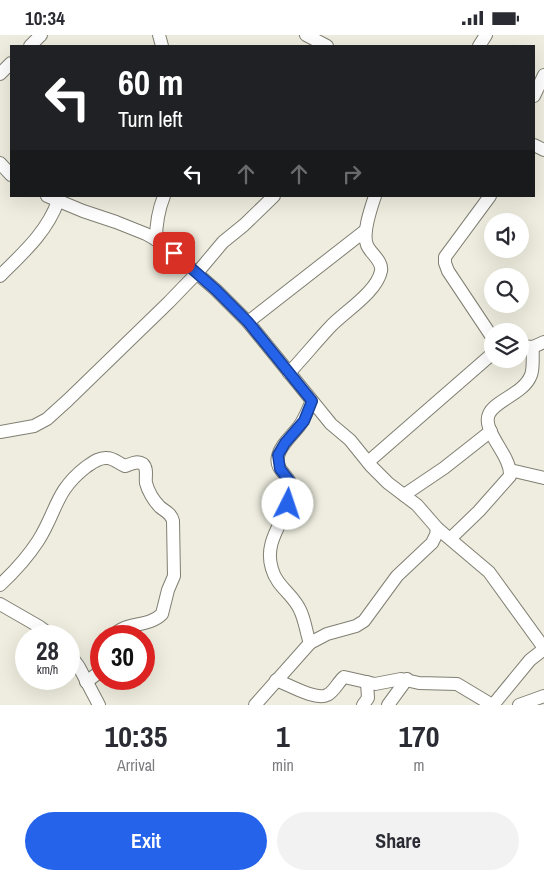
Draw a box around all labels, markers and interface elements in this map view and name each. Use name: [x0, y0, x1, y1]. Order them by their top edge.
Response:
text: 10:34: [25, 5, 65, 31]
text: 60 m: [118, 59, 183, 106]
icon: left: [35, 65, 100, 130]
text: Turn left: [118, 104, 183, 134]
icon: left: [179, 160, 207, 188]
icon: ahead: [232, 160, 260, 188]
icon: ahead: [285, 160, 313, 188]
icon: right: [338, 160, 366, 188]
map controls: [484, 213, 529, 368]
button: sound: [484, 213, 529, 258]
pin: [153, 232, 195, 274]
icon: arrive: [160, 239, 188, 267]
button: search: [484, 268, 529, 313]
button: layers: [484, 323, 529, 368]
position arrow: [261, 477, 313, 529]
speed limit sign: 30: [90, 625, 155, 690]
text: 28: [36, 634, 59, 668]
text: km/h: [37, 662, 58, 678]
text: 10:35: [105, 716, 167, 756]
text: 1: [276, 716, 290, 756]
text: 170: [398, 716, 439, 756]
text: Arrival: [117, 754, 155, 776]
text: min: [272, 754, 294, 776]
text: m: [413, 754, 424, 776]
button: Exit: [25, 812, 267, 870]
button: Share: [277, 812, 519, 870]

